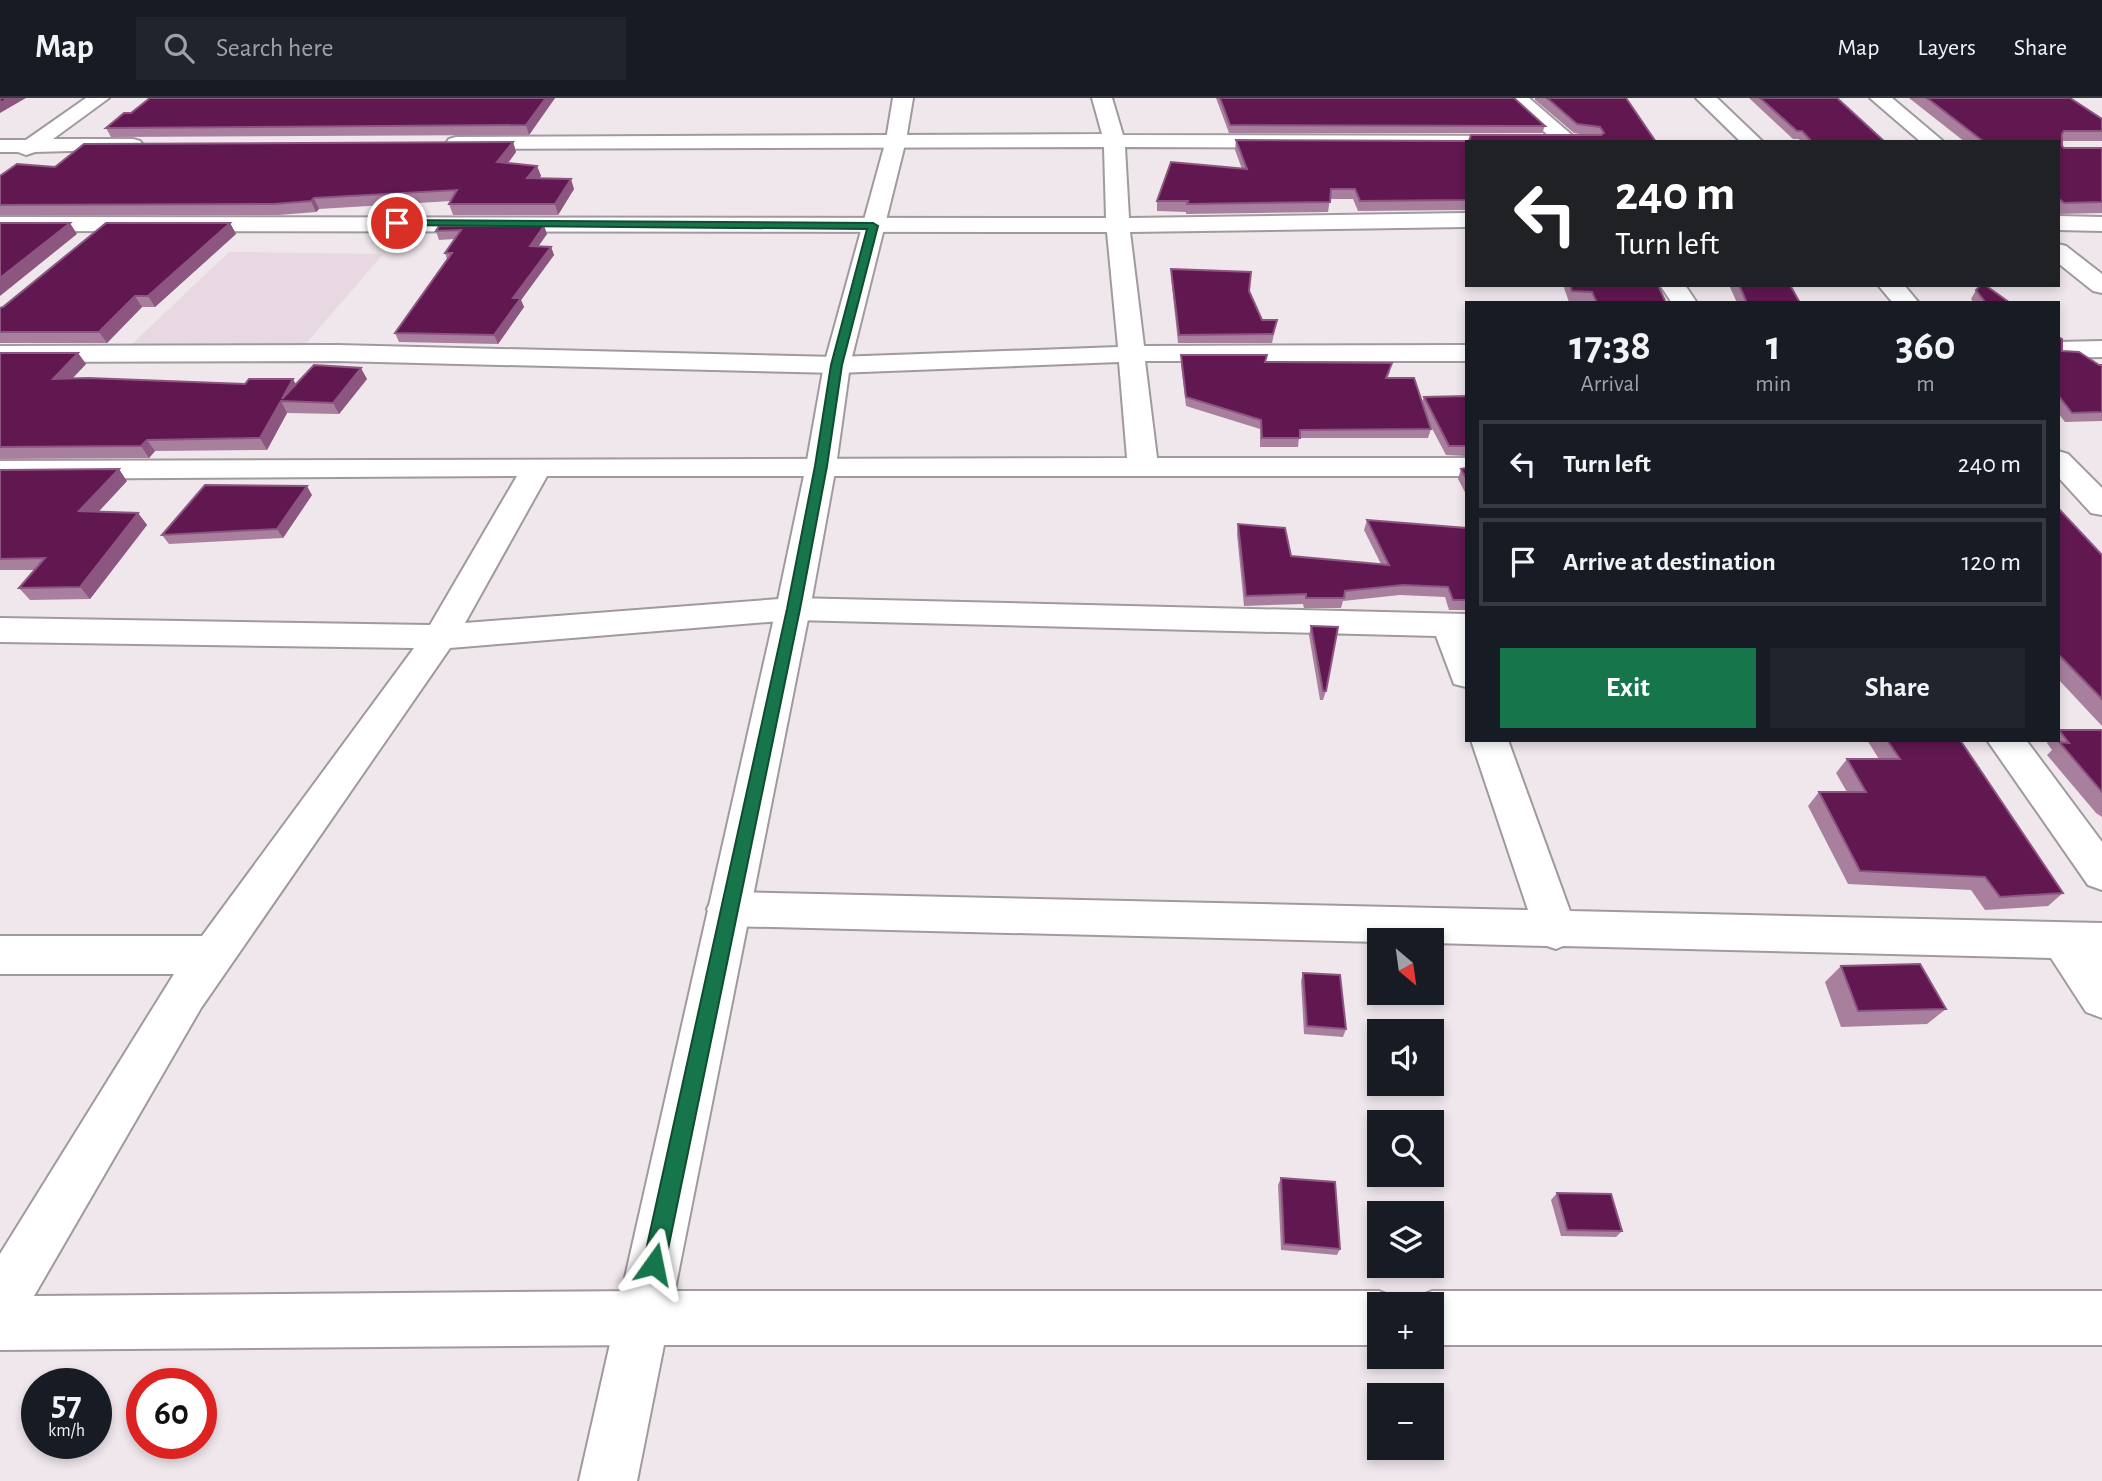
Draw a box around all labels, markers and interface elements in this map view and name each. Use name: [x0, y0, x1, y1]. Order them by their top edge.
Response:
search box: [136, 17, 626, 80]
icon: search: [160, 29, 198, 67]
text: Map: [35, 31, 94, 64]
text: Search here: [216, 35, 334, 61]
text: Map: [1837, 36, 1879, 60]
text: Layers: [1917, 36, 1976, 60]
text: Share: [2014, 36, 2067, 60]
icon: left: [1500, 168, 1591, 259]
text: 240 m: [1615, 170, 1735, 219]
pin: [367, 193, 427, 253]
icon: arrive: [378, 204, 416, 242]
text: Turn left: [1615, 228, 1719, 260]
text: 17:38: [1569, 325, 1651, 367]
text: 1: [1766, 325, 1781, 367]
text: 360: [1895, 325, 1956, 367]
text: Arrival: [1581, 373, 1640, 396]
text: min: [1755, 373, 1791, 396]
text: m: [1916, 373, 1935, 396]
icon: left: [1504, 445, 1542, 483]
text: Turn left: [1563, 451, 1651, 477]
text: 240 m: [1958, 451, 2021, 477]
icon: arrive: [1504, 543, 1542, 581]
text: Arrive at destination: [1563, 549, 1776, 575]
text: 120 m: [1961, 549, 2021, 575]
button: Exit: [1500, 648, 1756, 728]
button: Share: [1770, 648, 2025, 728]
north arrow: [1367, 928, 1444, 1004]
map controls: [1367, 928, 1444, 1460]
button: sound: [1367, 1019, 1444, 1096]
button: search: [1367, 1110, 1444, 1187]
button: layers: [1367, 1201, 1444, 1278]
position arrow: [617, 1227, 691, 1301]
button: +: [1367, 1292, 1444, 1369]
speed limit sign: 60: [126, 1368, 217, 1459]
button: −: [1367, 1383, 1444, 1460]
text: 57: [51, 1387, 82, 1422]
text: km/h: [48, 1422, 85, 1440]

